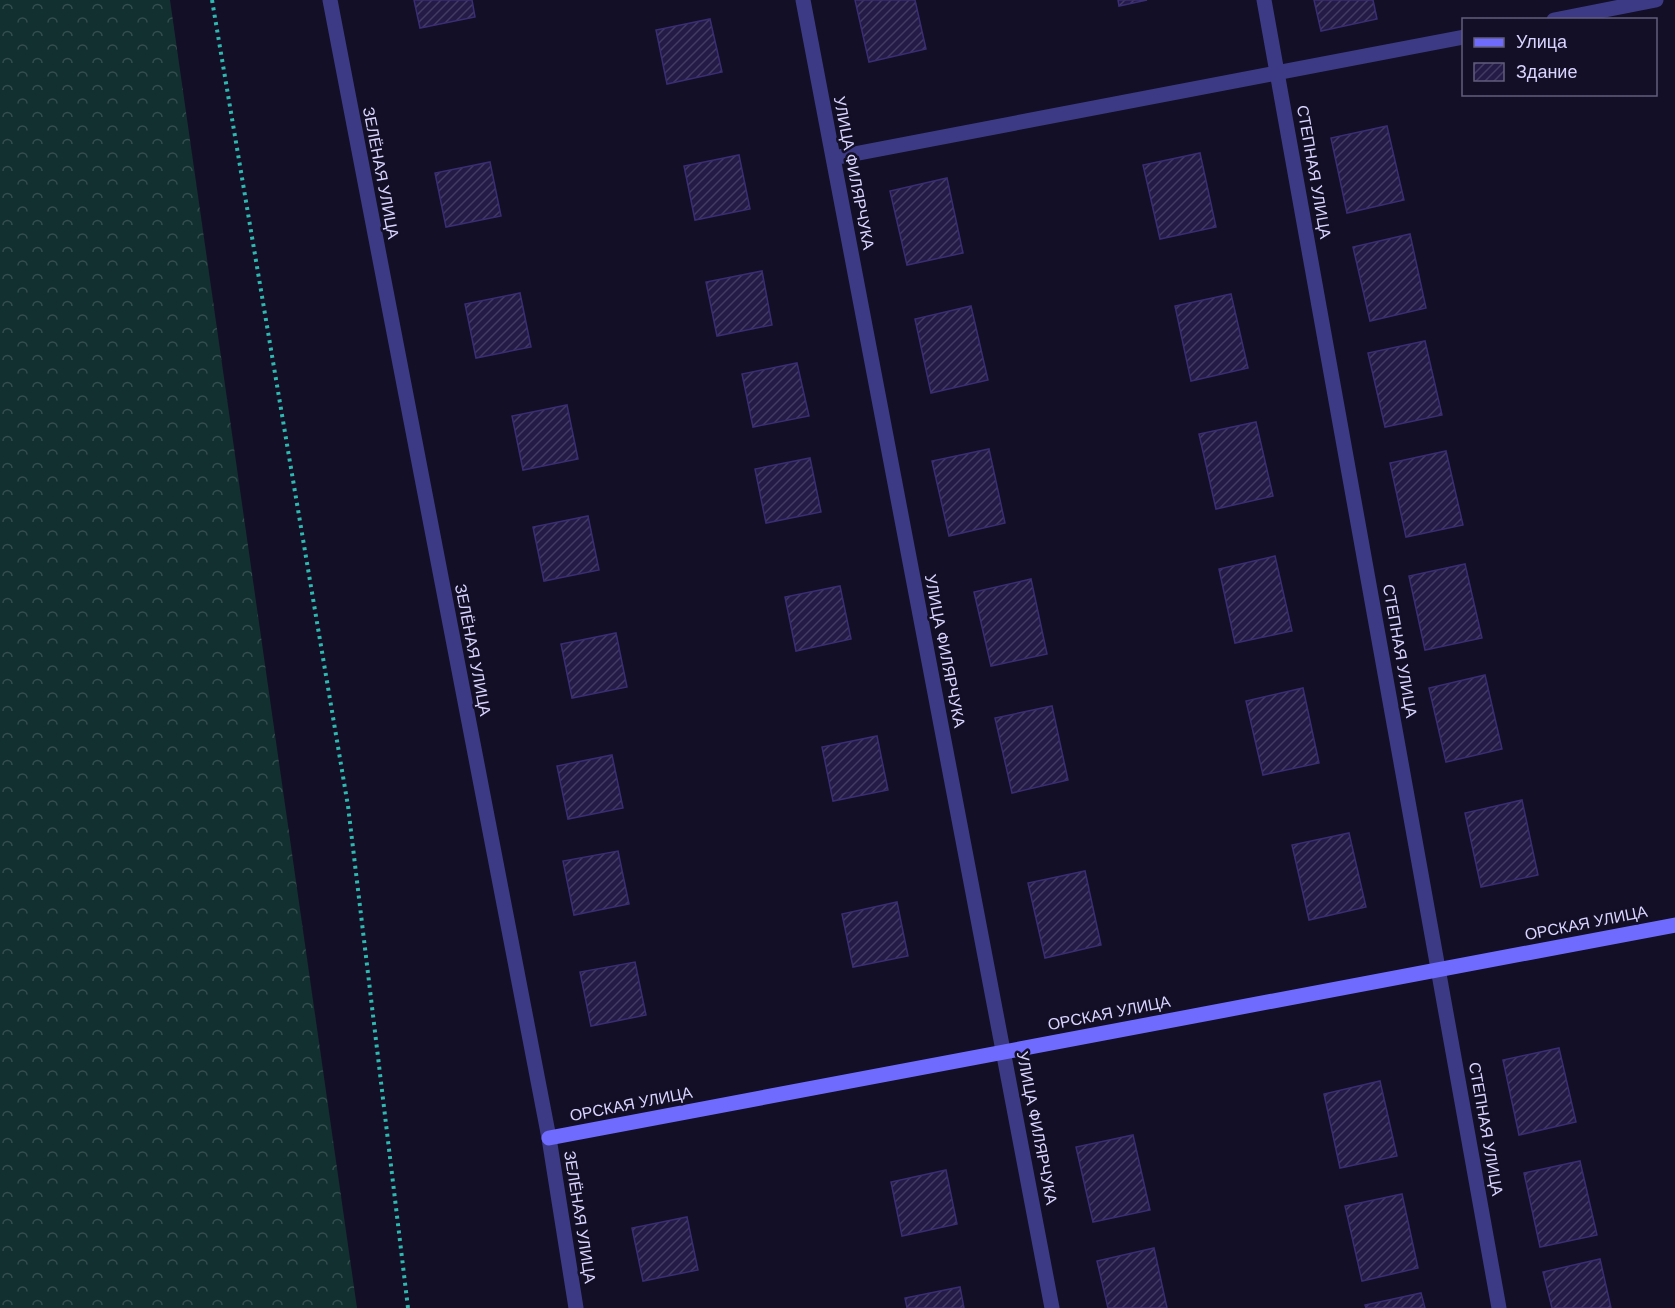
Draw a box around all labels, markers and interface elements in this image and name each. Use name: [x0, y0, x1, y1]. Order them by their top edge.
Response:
legend: [1462, 18, 1657, 96]
text: Улица: [1516, 32, 1568, 52]
text: Здание: [1516, 62, 1577, 82]
street label: УЛИЦА ФИЛЯРЧУКА: [831, 95, 877, 251]
street label: СТЕПНАЯ УЛИЦА: [1294, 104, 1334, 240]
street label: ЗЕЛЁНАЯ УЛИЦА: [360, 106, 402, 241]
street label: УЛИЦА ФИЛЯРЧУКА: [922, 573, 968, 729]
street label: ЗЕЛЁНАЯ УЛИЦА: [452, 583, 494, 718]
street label: СТЕПНАЯ УЛИЦА: [1380, 583, 1420, 719]
street label: ОРСКАЯ УЛИЦА: [1523, 903, 1649, 943]
street label: ОРСКАЯ УЛИЦА: [1046, 993, 1172, 1033]
street label: УЛИЦА ФИЛЯРЧУКА: [1014, 1050, 1060, 1206]
street label: СТЕПНАЯ УЛИЦА: [1466, 1061, 1506, 1197]
street label: ОРСКАЯ УЛИЦА: [568, 1084, 694, 1124]
street label: ЗЕЛЁНАЯ УЛИЦА: [561, 1150, 599, 1285]

